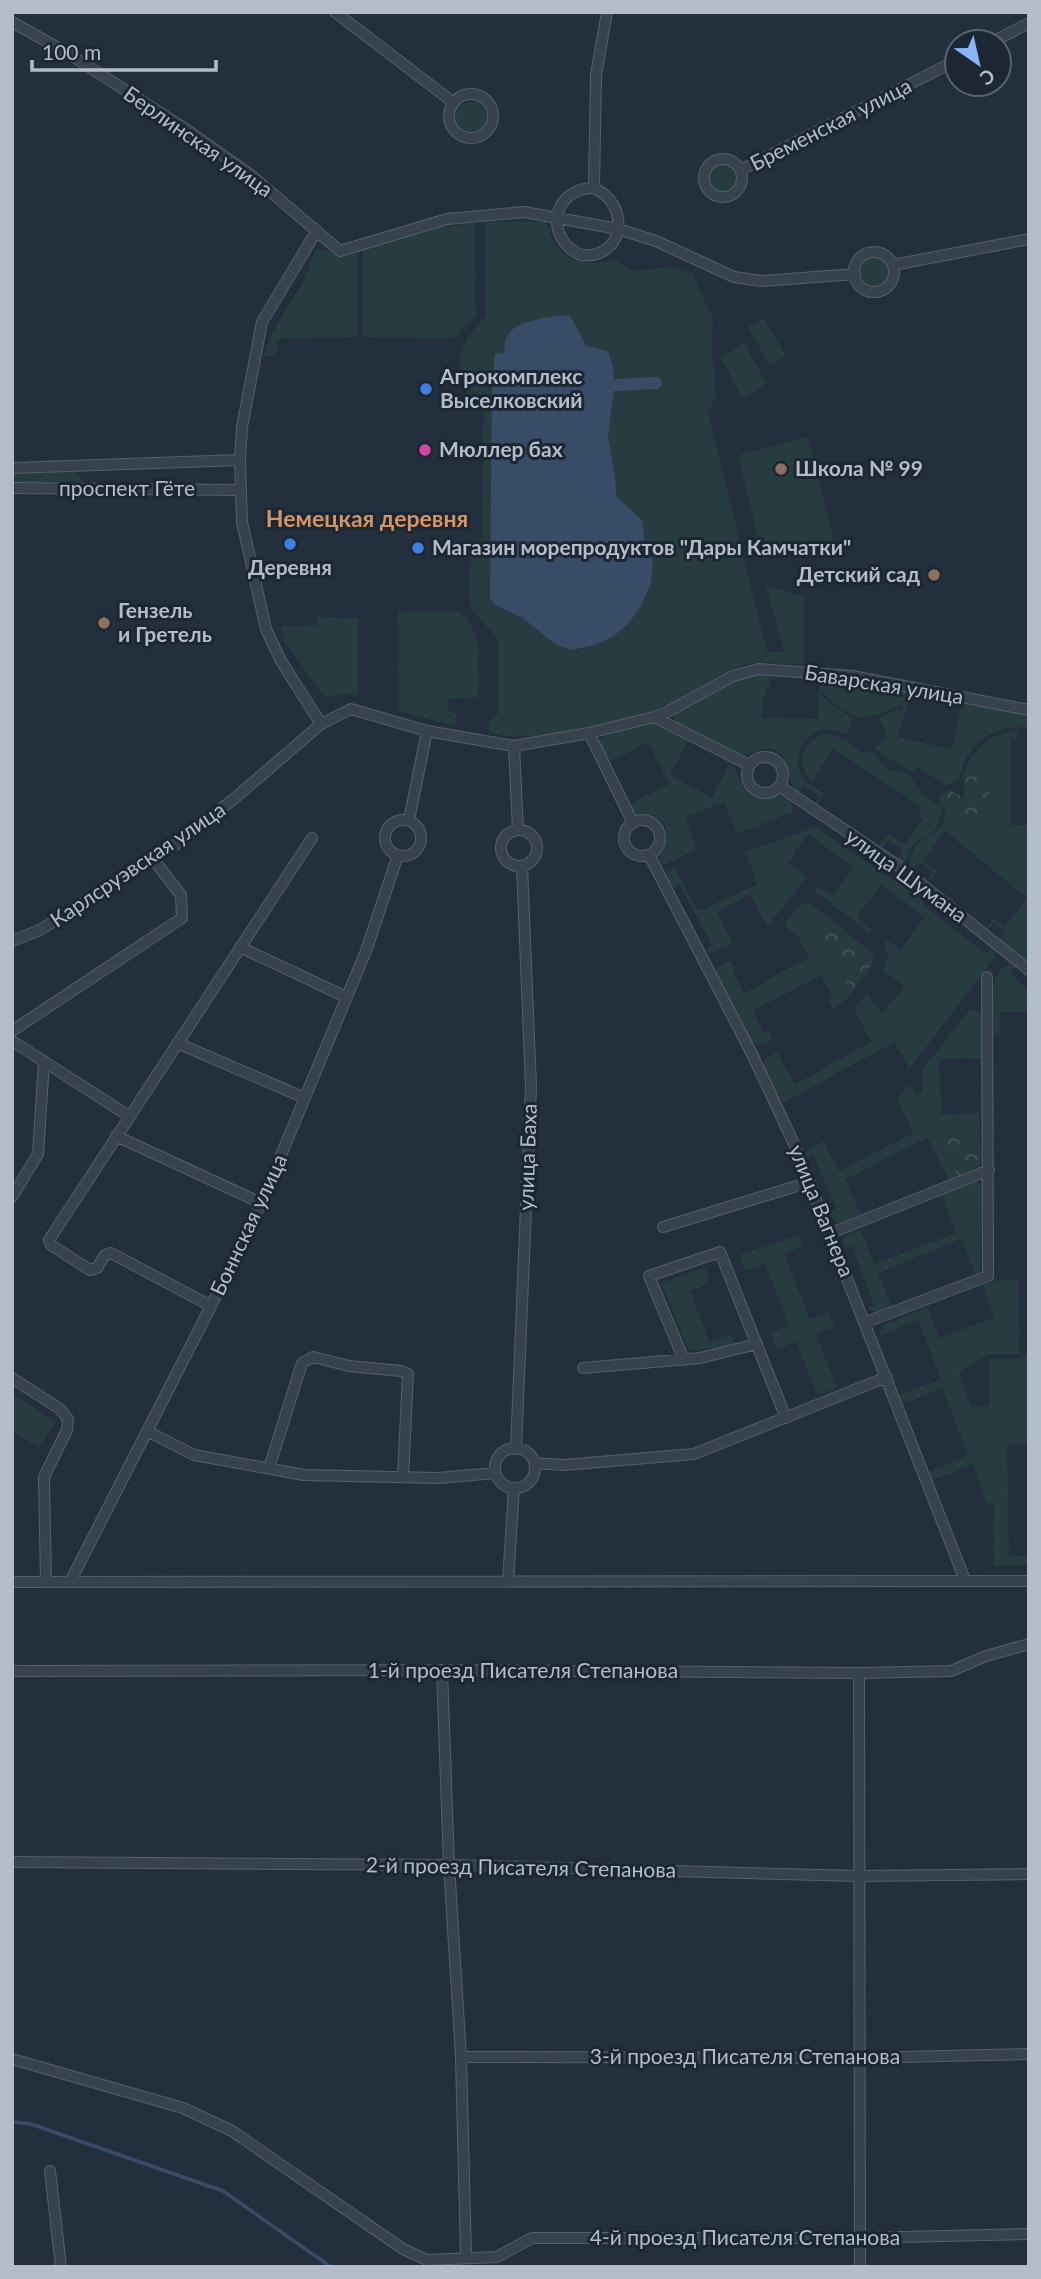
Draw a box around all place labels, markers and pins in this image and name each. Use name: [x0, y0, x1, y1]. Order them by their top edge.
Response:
place label: Агрокомплекс Выселковский: [439, 363, 583, 412]
marker: Агрокомплекс Выселковский: [418, 381, 434, 397]
place label: Мюллер бах: [439, 436, 563, 461]
marker: Мюллер бах: [417, 442, 433, 458]
place label: Школа № 99: [795, 455, 923, 480]
marker: Школа № 99: [773, 461, 789, 477]
place label: Магазин морепродуктов "Дары Камчатки": [432, 534, 851, 559]
marker: Деревня: [282, 536, 298, 552]
marker: Магазин морепродуктов "Дары Камчатки": [410, 540, 426, 556]
place label: Деревня: [248, 554, 332, 579]
place label: Детский сад: [797, 561, 920, 586]
marker: Детский сад: [926, 567, 942, 583]
place label: Гензель и Гретель: [118, 597, 212, 646]
marker: Гензель и Гретель: [96, 615, 112, 631]

